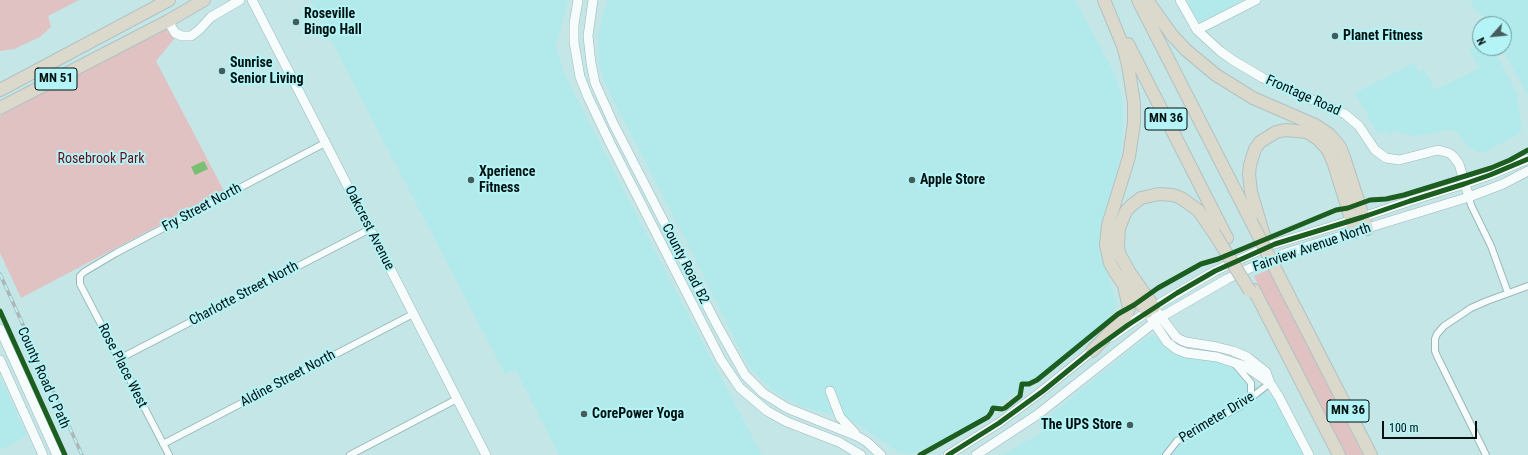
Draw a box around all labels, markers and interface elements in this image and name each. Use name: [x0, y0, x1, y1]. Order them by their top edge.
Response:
place label: Roseville Bingo Hall: [304, 6, 362, 38]
north arrow: [1472, 16, 1512, 56]
marker: Roseville Bingo Hall: [291, 17, 301, 27]
place label: Planet Fitness: [1343, 28, 1423, 44]
marker: Planet Fitness: [1330, 31, 1340, 41]
text: N: [1474, 35, 1489, 47]
place label: Sunrise Senior Living: [230, 55, 303, 88]
marker: Sunrise Senior Living: [217, 66, 227, 76]
road number: MN 51: [35, 68, 77, 90]
street label: Frontage Road: [1263, 72, 1343, 120]
road number: MN 36: [1145, 108, 1187, 130]
park label: Rosebrook Park: [58, 151, 144, 167]
place label: Xperience Fitness: [479, 164, 535, 196]
place label: Apple Store: [920, 172, 985, 188]
marker: Xperience Fitness: [466, 175, 476, 185]
marker: Apple Store: [907, 175, 917, 185]
street label: Fry Street North: [160, 180, 244, 236]
street label: Oakcrest Avenue: [341, 183, 397, 273]
street label: Fairview Avenue North: [1251, 220, 1373, 276]
street label: County Road B2: [658, 221, 712, 307]
street label: Charlotte Street North: [187, 258, 301, 330]
street label: Rose Place West: [94, 321, 150, 411]
street label: County Road C Path: [13, 325, 73, 431]
street label: Aldine Street North: [238, 347, 338, 411]
street label: Perimeter Drive: [1176, 389, 1258, 447]
road number: MN 36: [1327, 400, 1369, 422]
place label: CorePower Yoga: [592, 406, 684, 422]
marker: CorePower Yoga: [579, 409, 589, 419]
scale bar: [1384, 413, 1479, 439]
place label: The UPS Store: [1041, 417, 1122, 433]
marker: The UPS Store: [1125, 420, 1135, 430]
text: 100 m: [1389, 421, 1419, 435]

